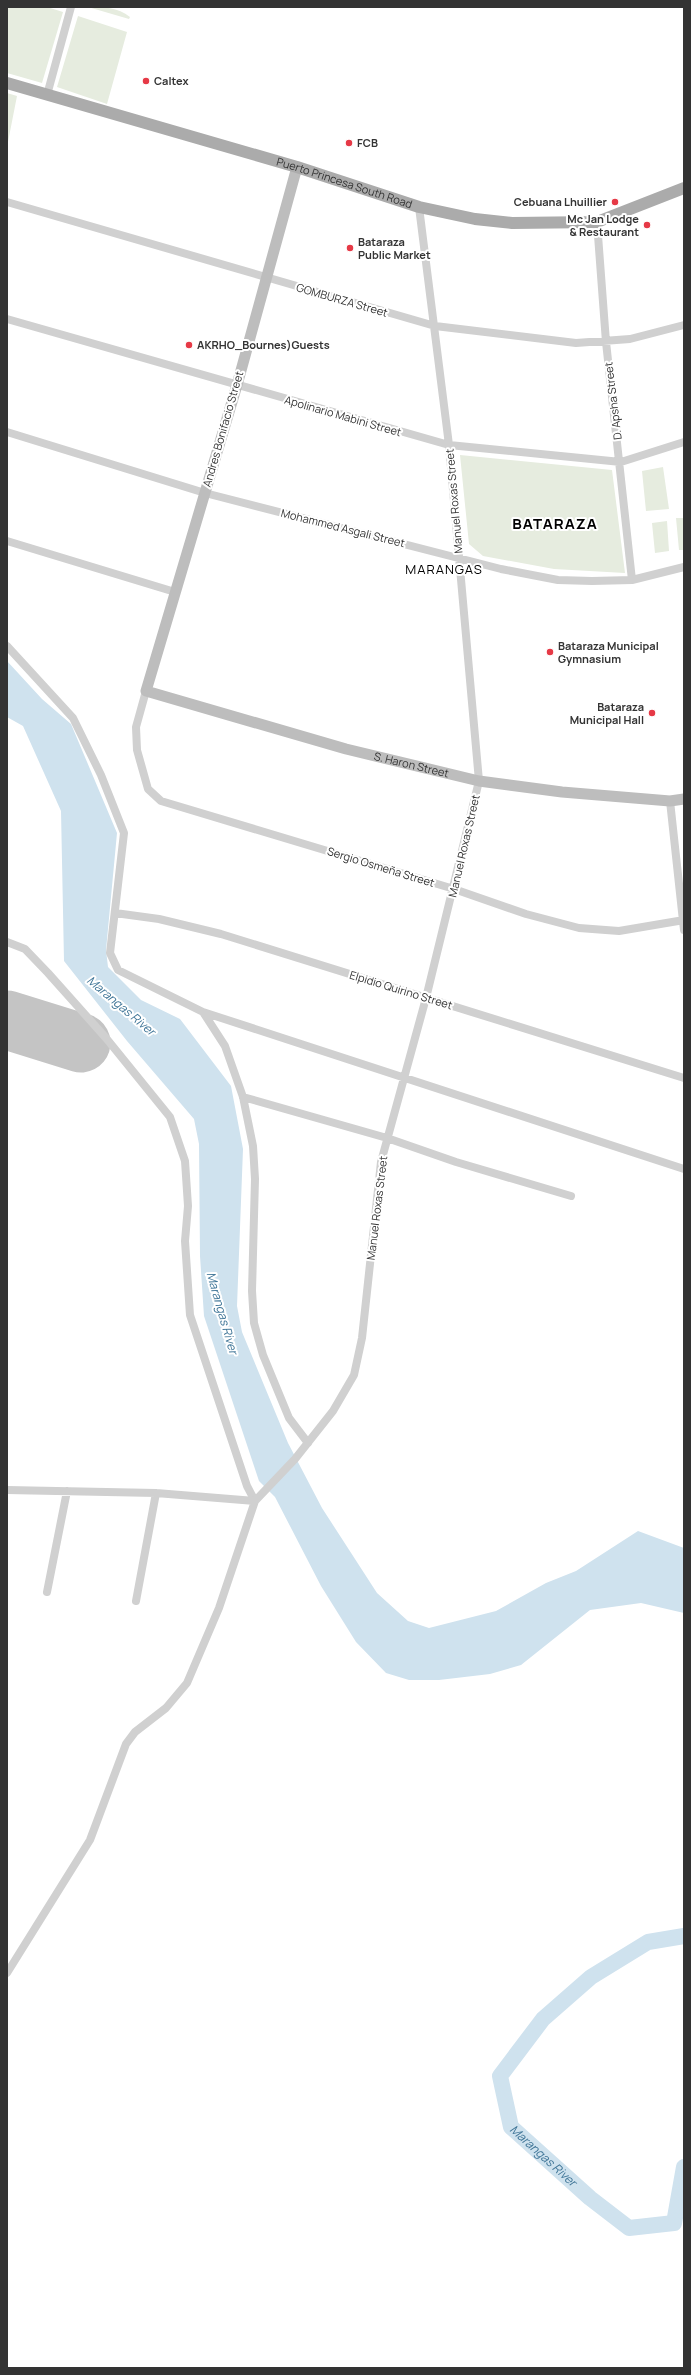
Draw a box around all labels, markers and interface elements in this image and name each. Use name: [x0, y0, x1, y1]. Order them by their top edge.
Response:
place label: Caltex: [154, 73, 189, 88]
marker: Caltex: [141, 76, 151, 86]
place label: FCB: [357, 135, 378, 150]
marker: FCB: [344, 138, 354, 148]
street label: Puerto Princesa South Road: [275, 154, 414, 211]
place label: Cebuana Lhuillier: [514, 194, 608, 209]
marker: Cebuana Lhuillier: [610, 197, 620, 207]
place label: Mc Jan Lodge & Restaurant: [567, 211, 639, 239]
marker: Mc Jan Lodge & Restaurant: [642, 220, 652, 230]
place label: Bataraza Public Market: [358, 234, 431, 262]
marker: Bataraza Public Market: [345, 243, 355, 253]
street label: GOMBURZA Street: [295, 279, 390, 320]
place label: AKRHO_Bournes)Guests: [197, 337, 330, 352]
marker: AKRHO_Bournes)Guests: [184, 340, 194, 350]
street label: D. Apsha Street: [600, 361, 625, 441]
street label: Andres Bonifacio Street: [199, 369, 246, 489]
street label: Apolinario Mabini Street: [283, 392, 403, 439]
street label: Manuel Roxas Street: [441, 448, 466, 554]
street label: Mohammed Asgali Street: [280, 505, 407, 550]
district label: BATARAZA: [512, 513, 598, 534]
district label: MARANGAS: [405, 560, 483, 578]
place label: Bataraza Municipal Gymnasium: [558, 638, 659, 666]
marker: Bataraza Municipal Gymnasium: [545, 647, 555, 657]
place label: Bataraza Municipal Hall: [570, 699, 644, 727]
marker: Bataraza Municipal Hall: [647, 708, 657, 718]
street label: S. Haron Street: [373, 748, 451, 781]
street label: Manuel Roxas Street: [444, 793, 483, 899]
street label: Sergio Osmeña Street: [326, 843, 437, 890]
street label: Elpidio Quirino Street: [348, 967, 454, 1012]
water label: Marangas River: [83, 972, 160, 1040]
street label: Manuel Roxas Street: [363, 1155, 390, 1261]
water label: Marangas River: [203, 1270, 243, 1358]
water label: Marangas River: [506, 2121, 582, 2191]

